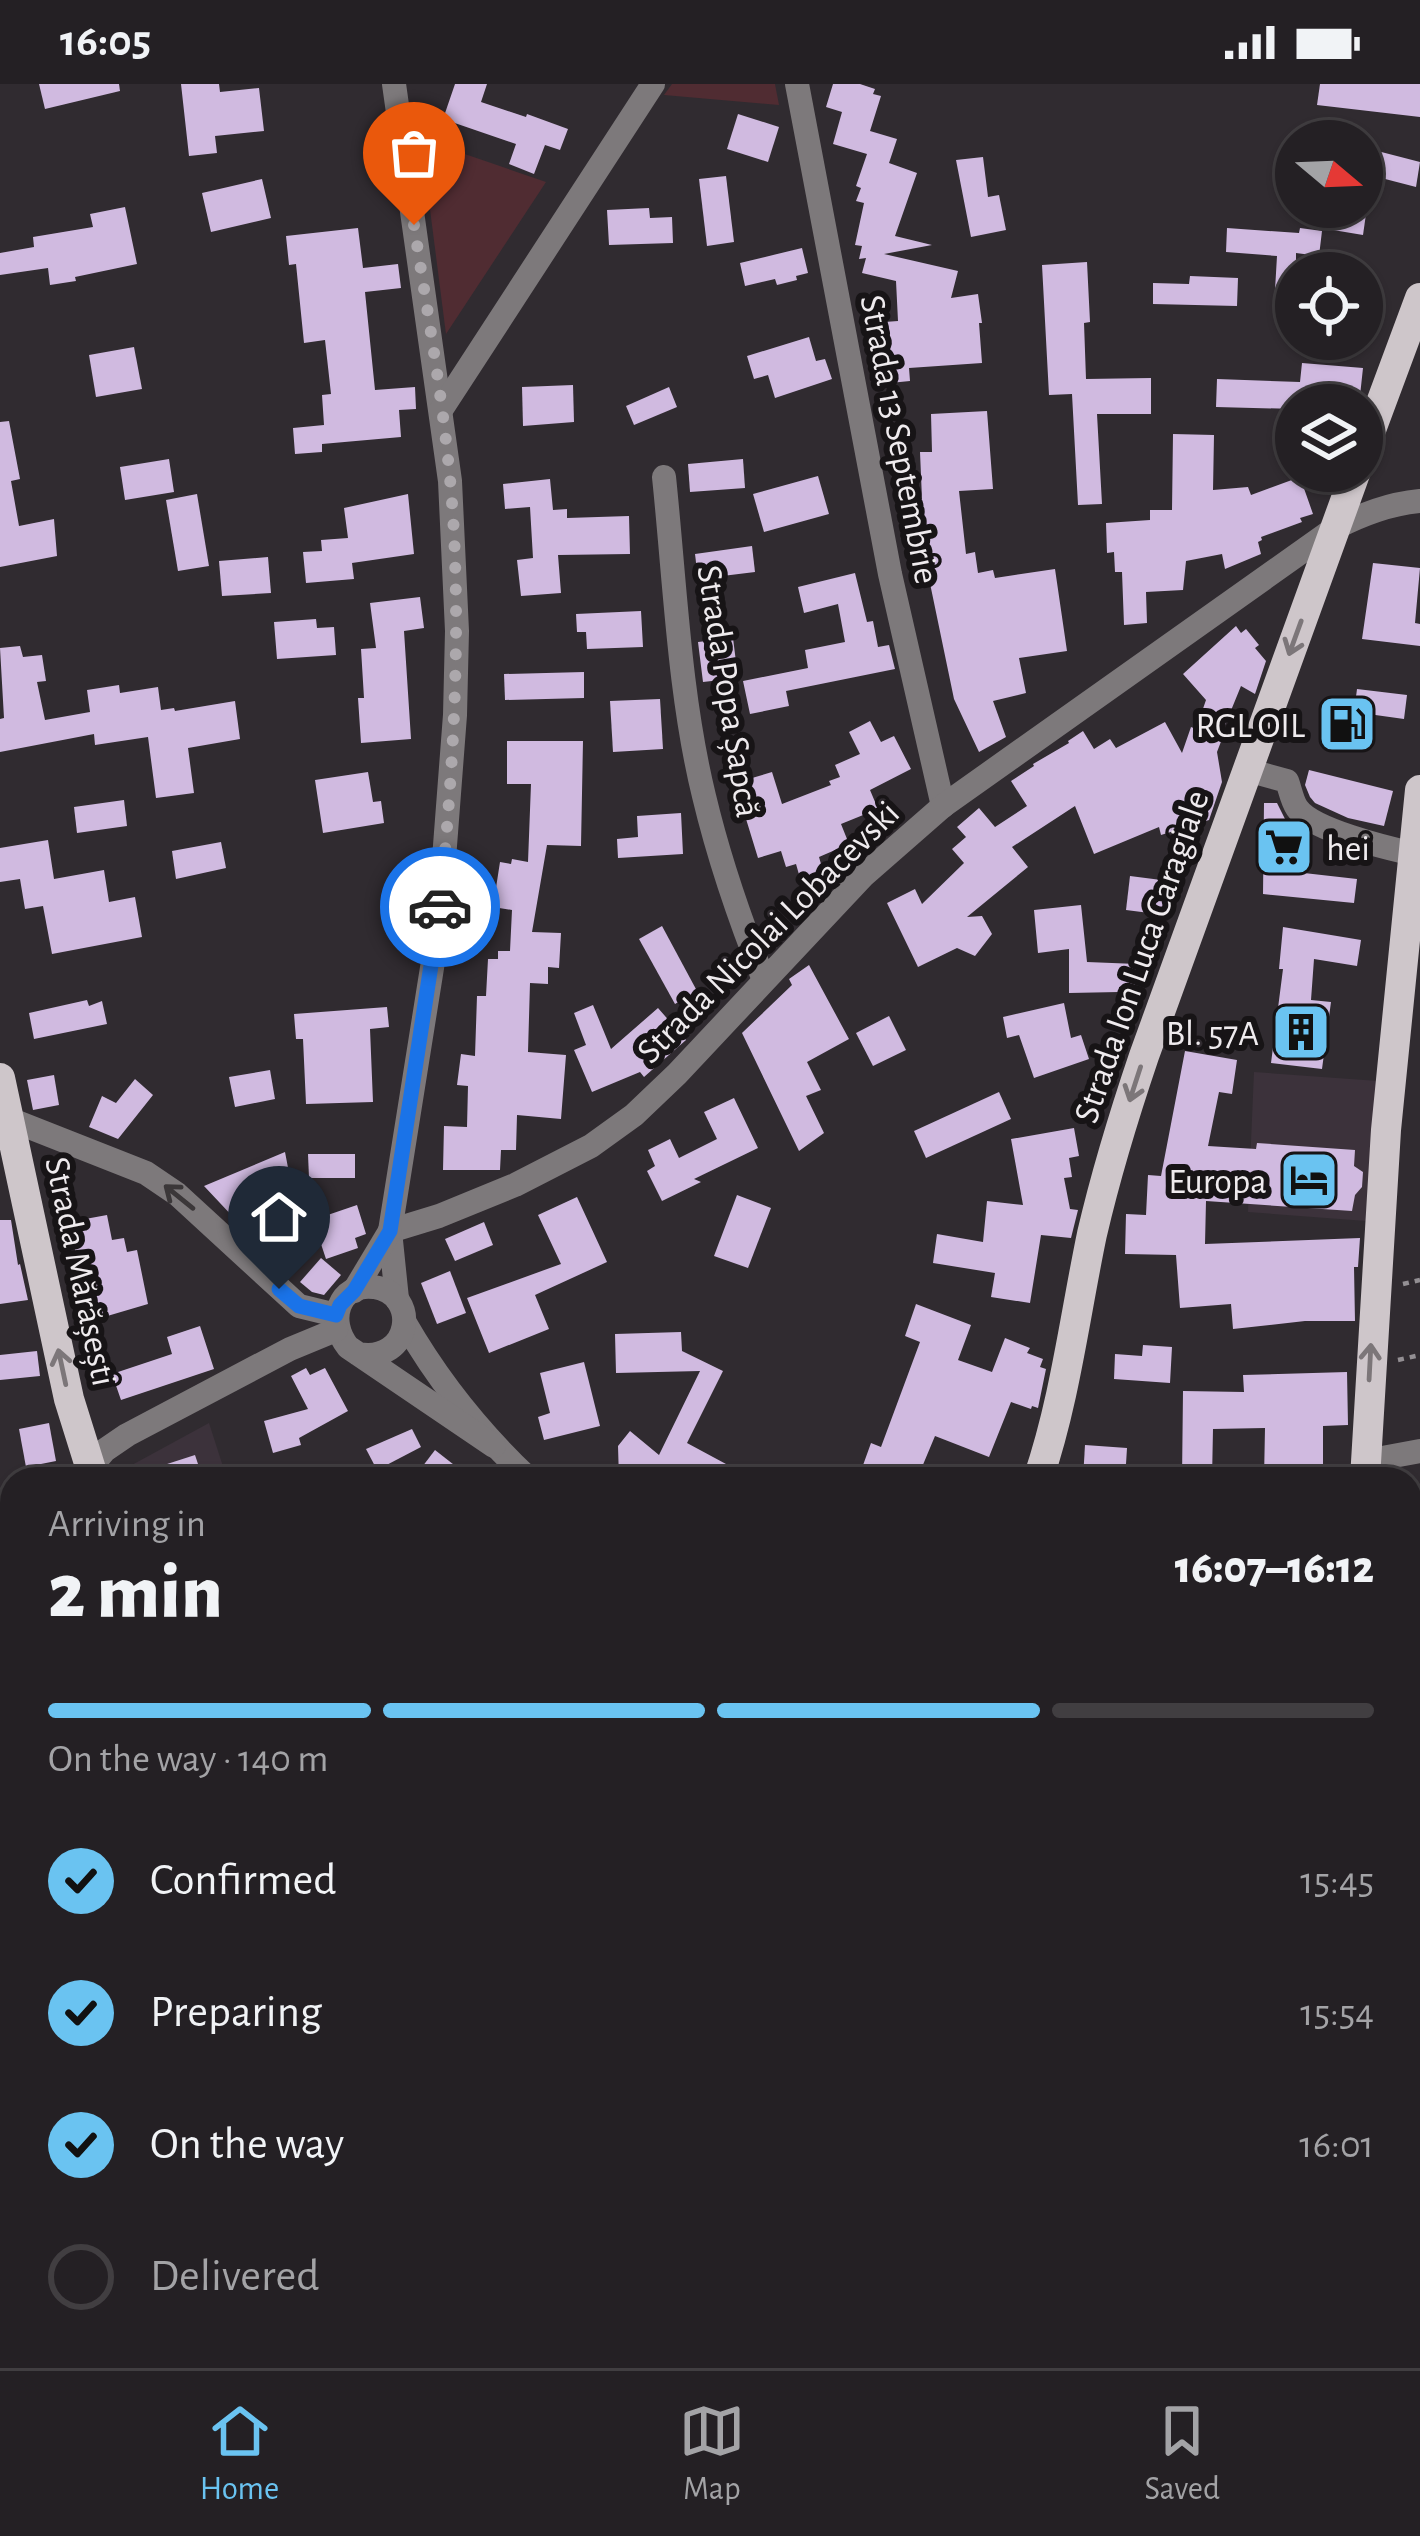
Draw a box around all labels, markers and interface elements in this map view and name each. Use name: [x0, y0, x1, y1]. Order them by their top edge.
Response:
text: 16:05: [60, 19, 151, 64]
pin: [363, 102, 465, 225]
icon: bag: [381, 120, 447, 186]
north arrow: [1275, 120, 1383, 228]
map controls: [1275, 120, 1383, 492]
button: locate: [1275, 252, 1383, 360]
street label: Strada 13 Septembrie: [853, 292, 945, 587]
button: layers: [1275, 384, 1383, 492]
street label: Strada Popa Șapcă: [688, 563, 766, 820]
one-way arrow: [1283, 618, 1305, 655]
fuel station icon: RGL OIL: [1316, 693, 1378, 755]
place label: RGL OIL: [1195, 708, 1305, 744]
street label: Strada Ion Luca Caragiale: [1068, 786, 1216, 1127]
street label: Strada Nicolai Lobacevski: [631, 795, 906, 1070]
supermarket icon: hei: [1253, 816, 1315, 878]
place label: hei: [1326, 831, 1370, 867]
courier: [380, 847, 500, 967]
icon: car: [407, 874, 473, 940]
building icon: Bl. 57A: [1270, 1001, 1332, 1063]
place label: Bl. 57A: [1166, 1016, 1259, 1052]
one-way arrow: [1122, 1064, 1144, 1102]
hotel icon: Europa: [1278, 1149, 1340, 1211]
street label: Strada Mărășești: [36, 1154, 122, 1390]
place label: Europa: [1168, 1164, 1267, 1200]
pin: [228, 1166, 330, 1289]
one-way arrow: [163, 1184, 195, 1211]
icon: home: [246, 1184, 312, 1250]
one-way arrow: [1359, 1343, 1382, 1382]
one-way arrow: [50, 1348, 73, 1386]
text: Arriving in: [48, 1505, 206, 1544]
text: 16:07–16:12: [1175, 1546, 1374, 1591]
text: 2 min: [48, 1554, 223, 1632]
text: On the way · 140 m: [48, 1740, 329, 1779]
icon: check: [48, 1848, 114, 1914]
text: Confirmed: [150, 1858, 336, 1903]
text: 15:45: [1300, 1862, 1374, 1901]
icon: check: [48, 1980, 114, 2046]
text: Preparing: [150, 1990, 322, 2035]
text: 15:54: [1300, 1994, 1374, 2033]
icon: check: [48, 2112, 114, 2178]
text: On the way: [150, 2122, 344, 2167]
text: 16:01: [1299, 2126, 1374, 2165]
text: Delivered: [150, 2254, 319, 2299]
tab: Home: [200, 2398, 279, 2510]
tab: Map: [679, 2398, 745, 2510]
tab: Saved: [1145, 2398, 1220, 2510]

